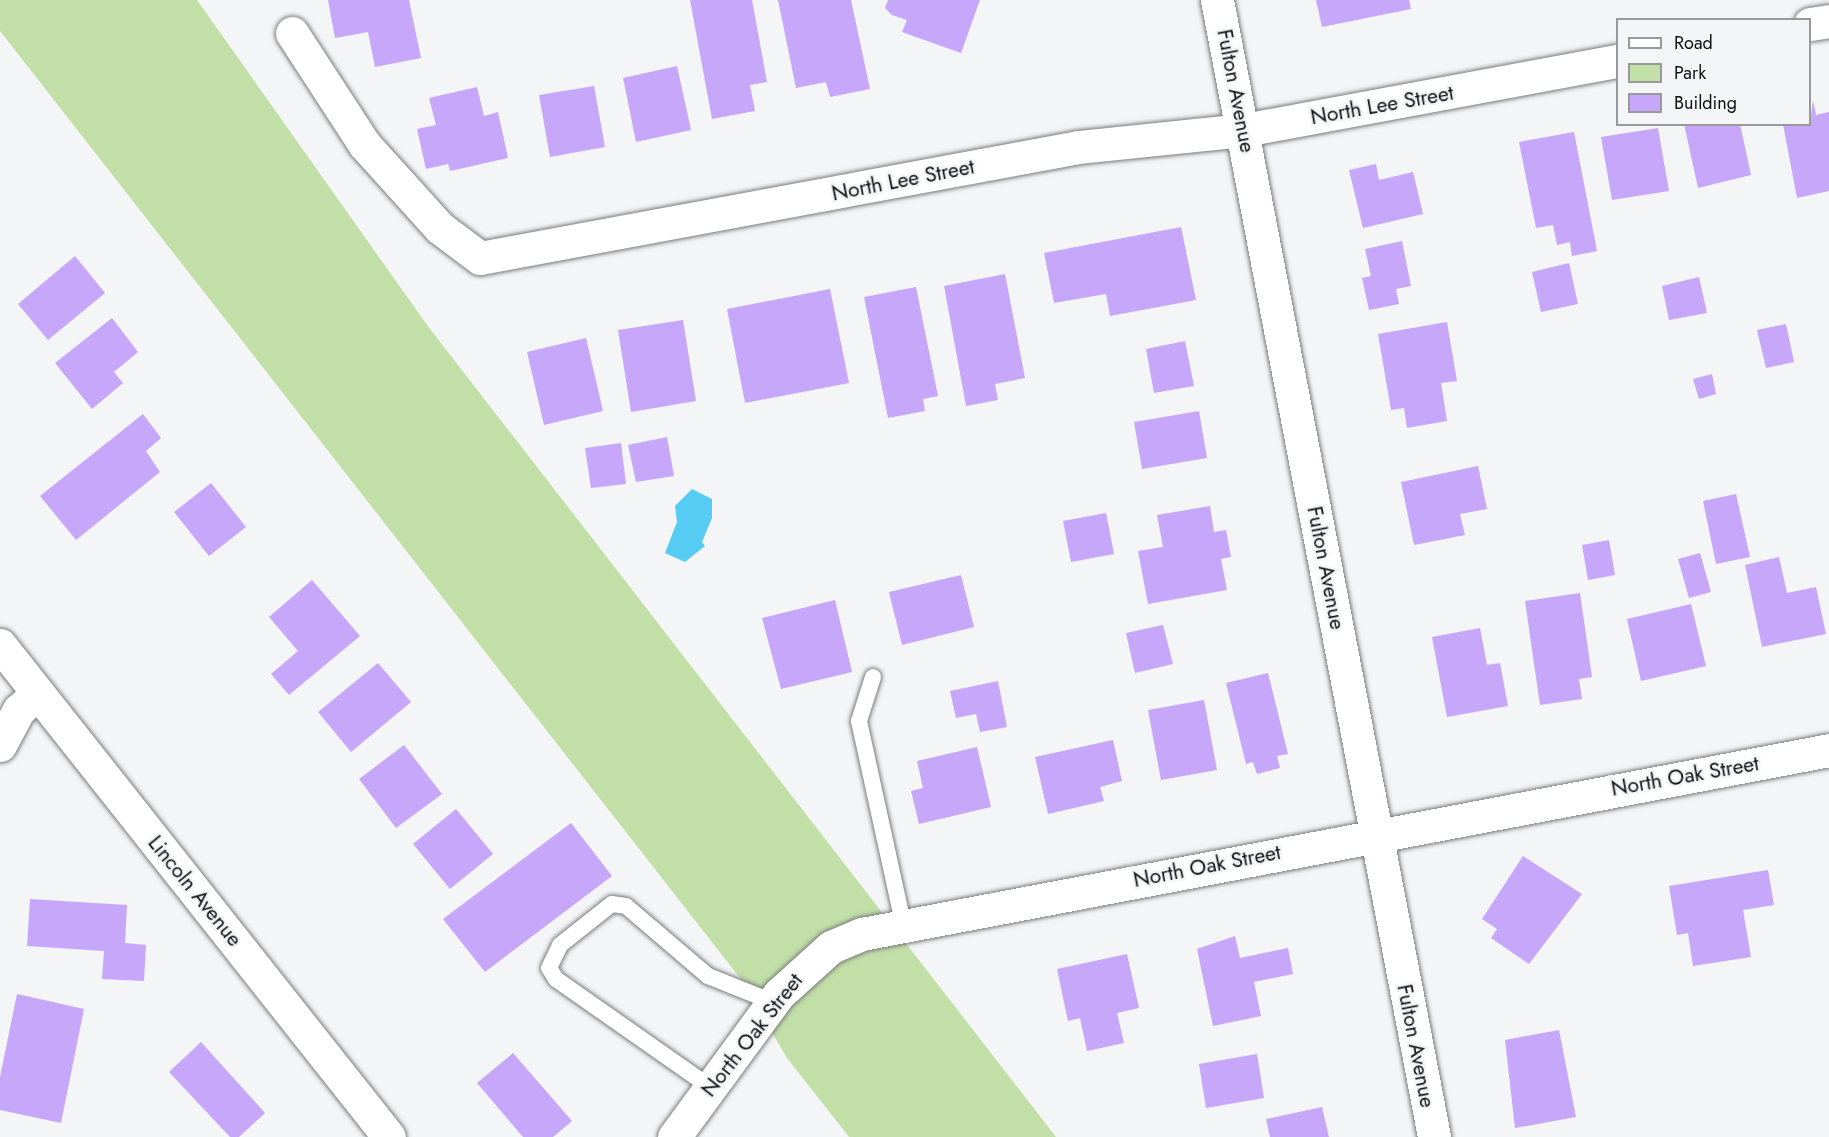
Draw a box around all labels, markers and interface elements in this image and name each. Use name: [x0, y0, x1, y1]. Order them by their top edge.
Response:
legend: [1616, 18, 1811, 126]
street label: Fulton Avenue: [1212, 27, 1260, 155]
text: Road: [1674, 30, 1713, 56]
text: Park: [1674, 60, 1706, 86]
street label: North Lee Street: [1309, 80, 1455, 130]
text: Building: [1674, 90, 1737, 116]
street label: North Lee Street: [830, 154, 976, 206]
street label: Fulton Avenue: [1302, 504, 1350, 632]
street label: North Oak Street: [1609, 751, 1761, 801]
street label: Lincoln Avenue: [143, 831, 247, 951]
street label: North Oak Street: [1131, 839, 1283, 893]
street label: North Oak Street: [696, 968, 808, 1102]
street label: Fulton Avenue: [1392, 982, 1440, 1110]

